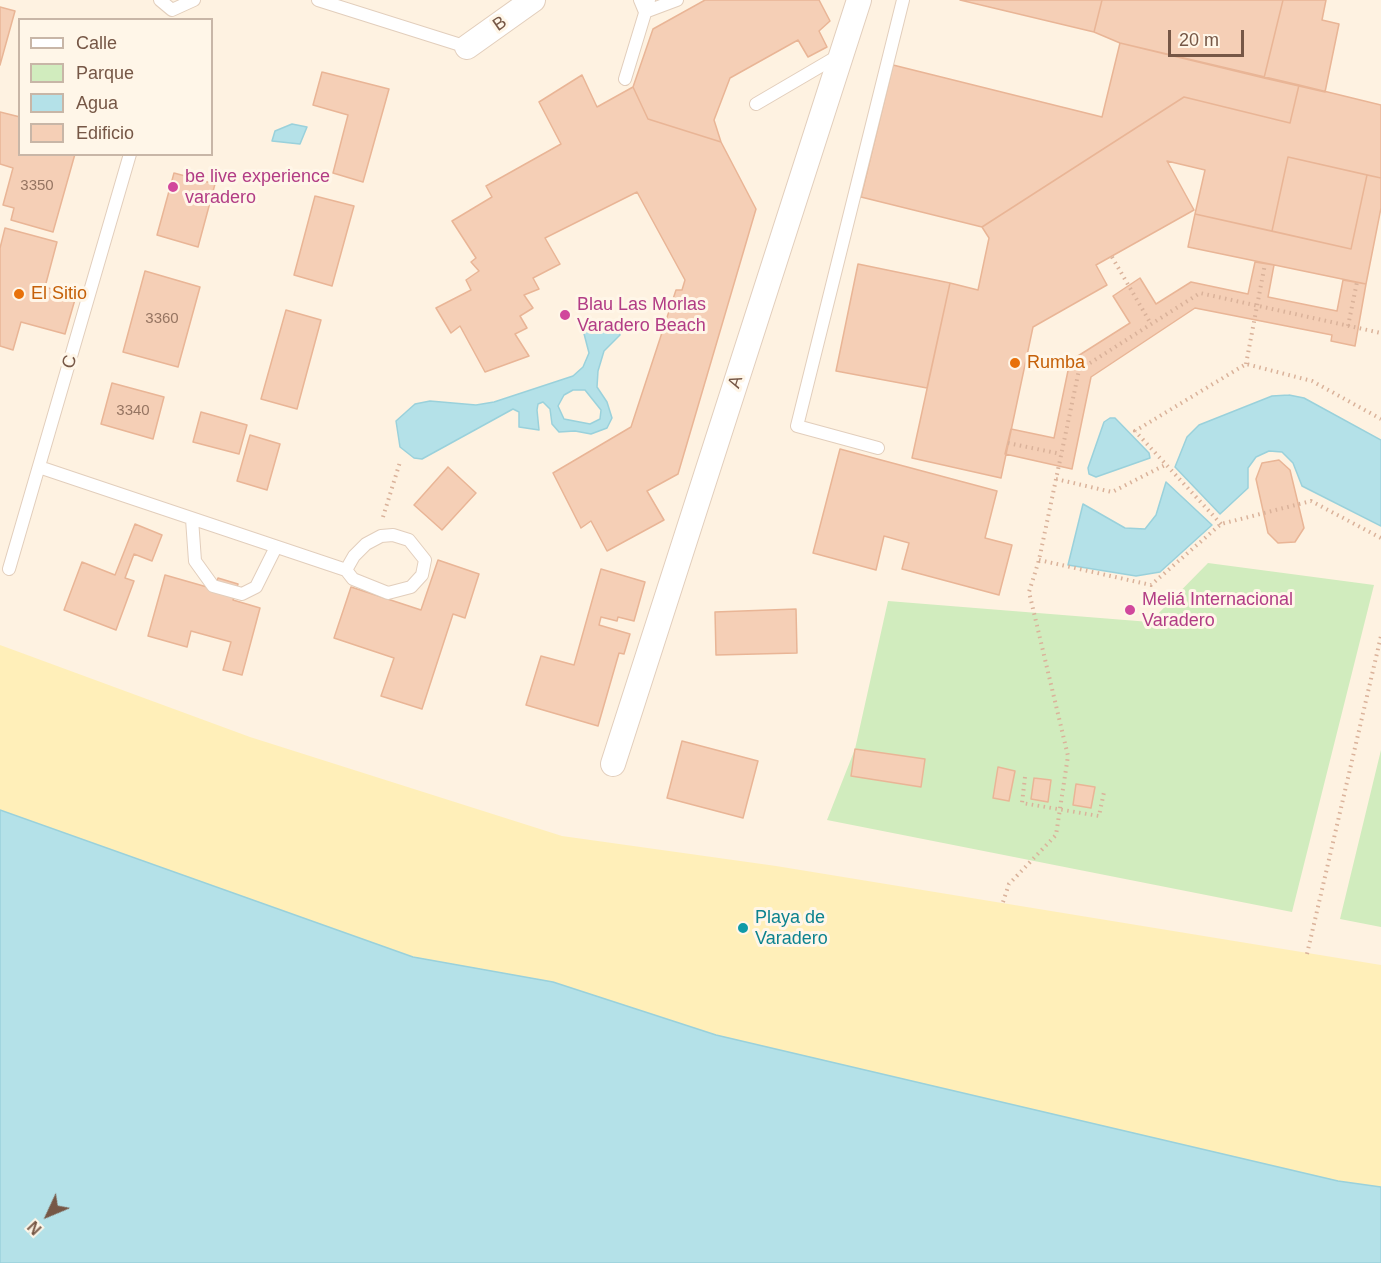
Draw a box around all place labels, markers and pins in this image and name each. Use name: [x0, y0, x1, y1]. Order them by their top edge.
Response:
place label: be live experience varadero: [185, 166, 330, 208]
marker: be live experience varadero: [166, 180, 180, 194]
place label: El Sitio: [31, 283, 87, 305]
marker: El Sitio: [12, 287, 26, 301]
place label: Blau Las Morlas Varadero Beach: [577, 294, 706, 336]
marker: Blau Las Morlas Varadero Beach: [558, 308, 572, 322]
place label: Rumba: [1027, 352, 1085, 374]
marker: Rumba: [1008, 356, 1022, 370]
place label: Meliá Internacional Varadero: [1142, 589, 1293, 632]
marker: Meliá Internacional Varadero: [1123, 603, 1137, 617]
place label: Playa de Varadero: [755, 907, 828, 950]
marker: Playa de Varadero: [736, 921, 750, 935]

